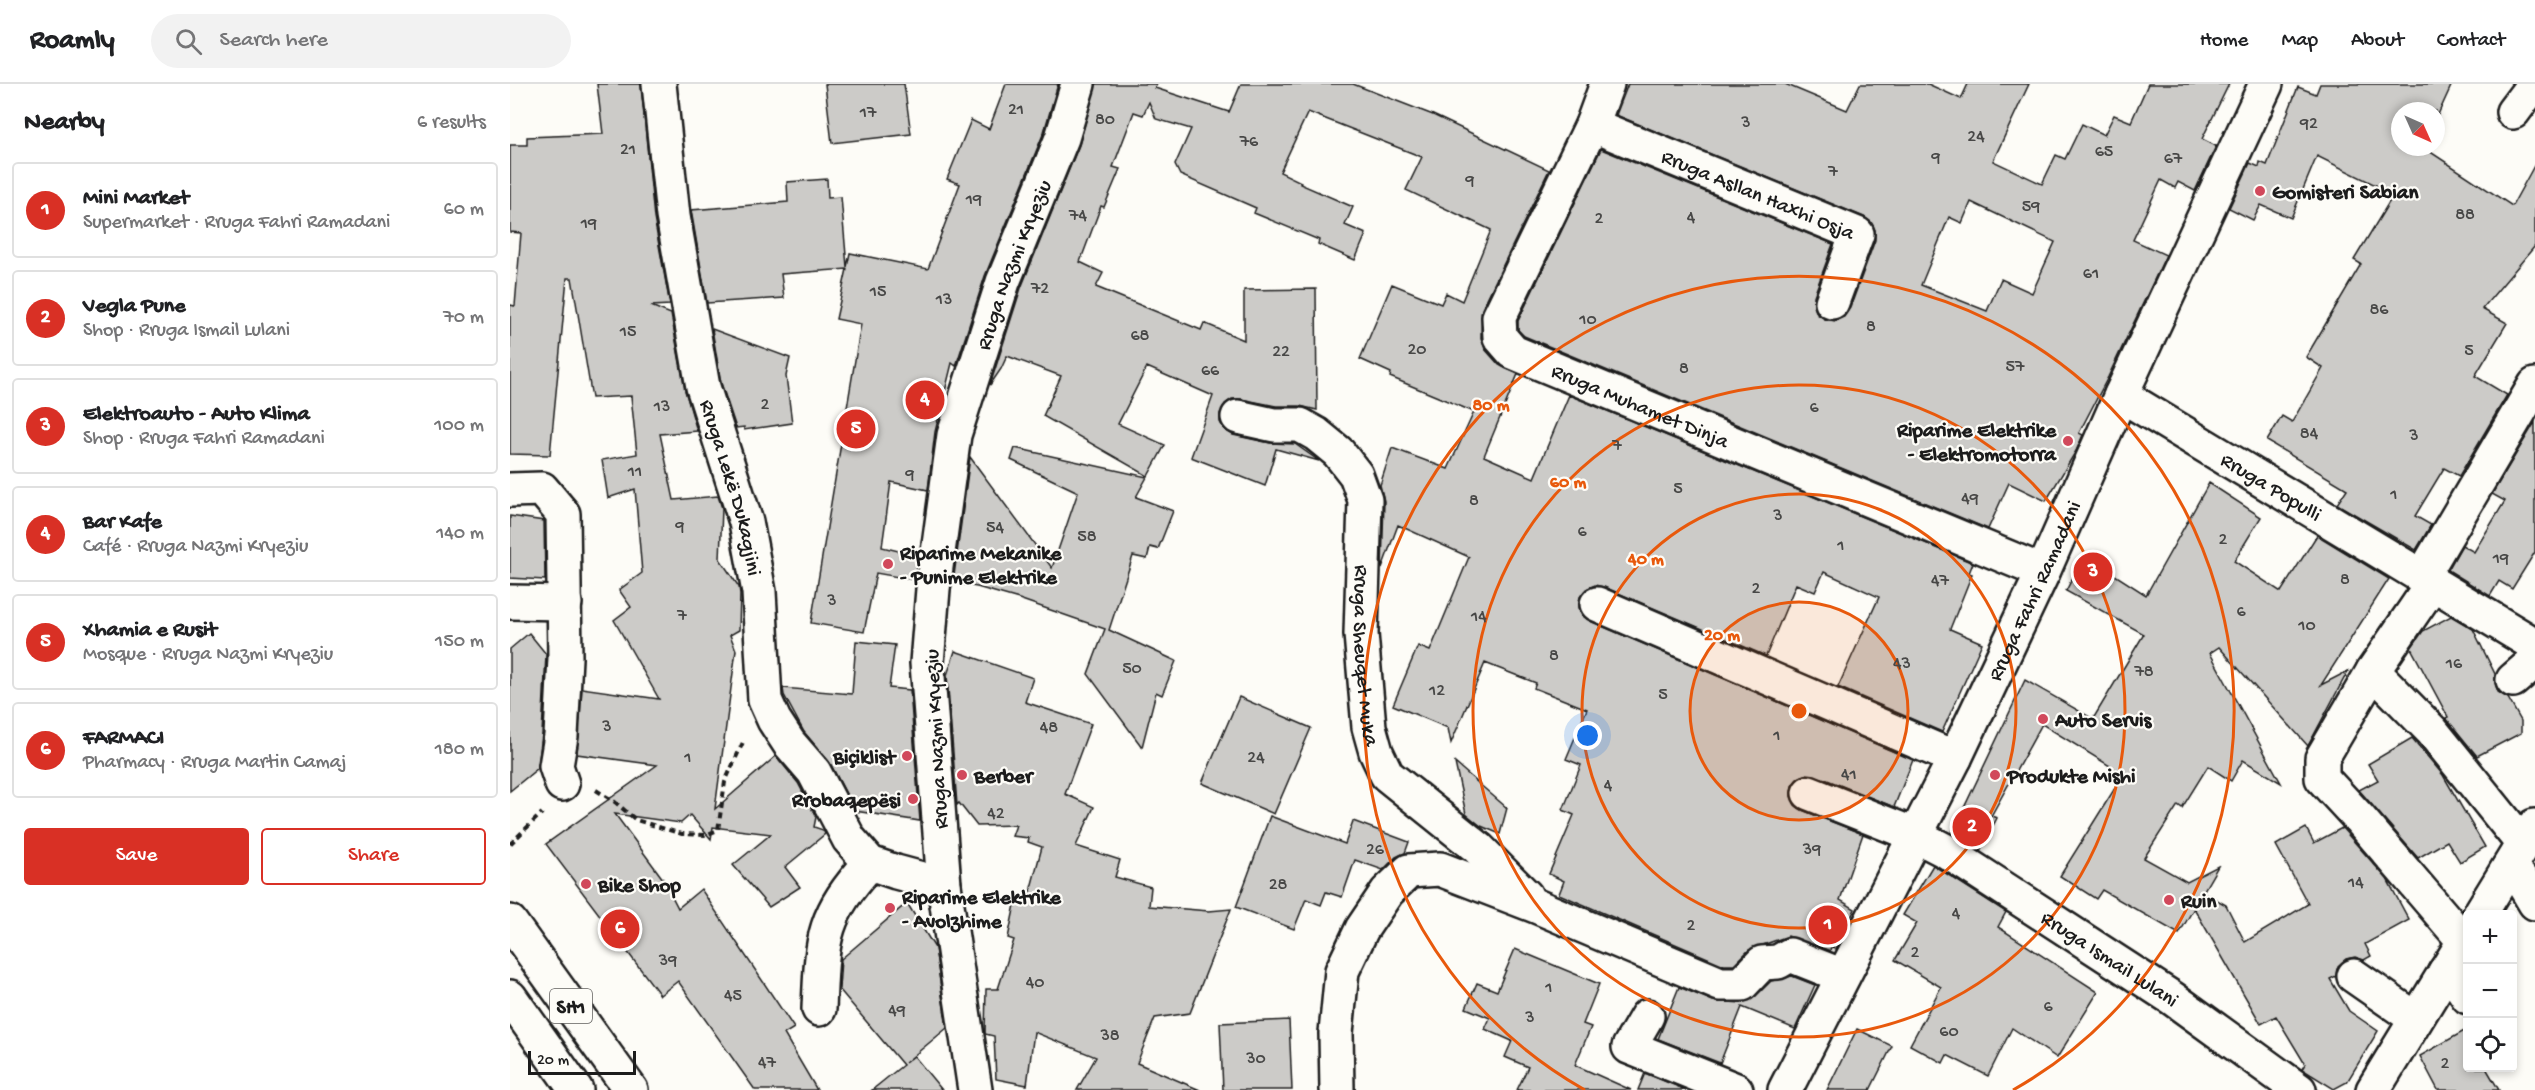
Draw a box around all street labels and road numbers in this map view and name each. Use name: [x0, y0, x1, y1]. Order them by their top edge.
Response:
street label: Rruga Asllan Haxhi Osja: [1657, 146, 1859, 248]
street label: Rruga Nazmi Kryeziu: [973, 177, 1059, 354]
street label: Rruga Muhamet Dinja: [1547, 360, 1733, 457]
street label: Rruga Lekë Dukagjini: [692, 397, 765, 578]
street label: Rruga Populli: [2215, 449, 2325, 529]
street label: Rruga Fahri Ramadani: [1984, 498, 2089, 686]
street label: Rruga Sheuqet Muka: [1345, 565, 1383, 751]
street label: Rruga Nazmi Kryeziu: [921, 648, 956, 829]
street label: Rruga Ismail Lulani: [2035, 907, 2182, 1014]
road number: SH1: [550, 989, 592, 1023]

